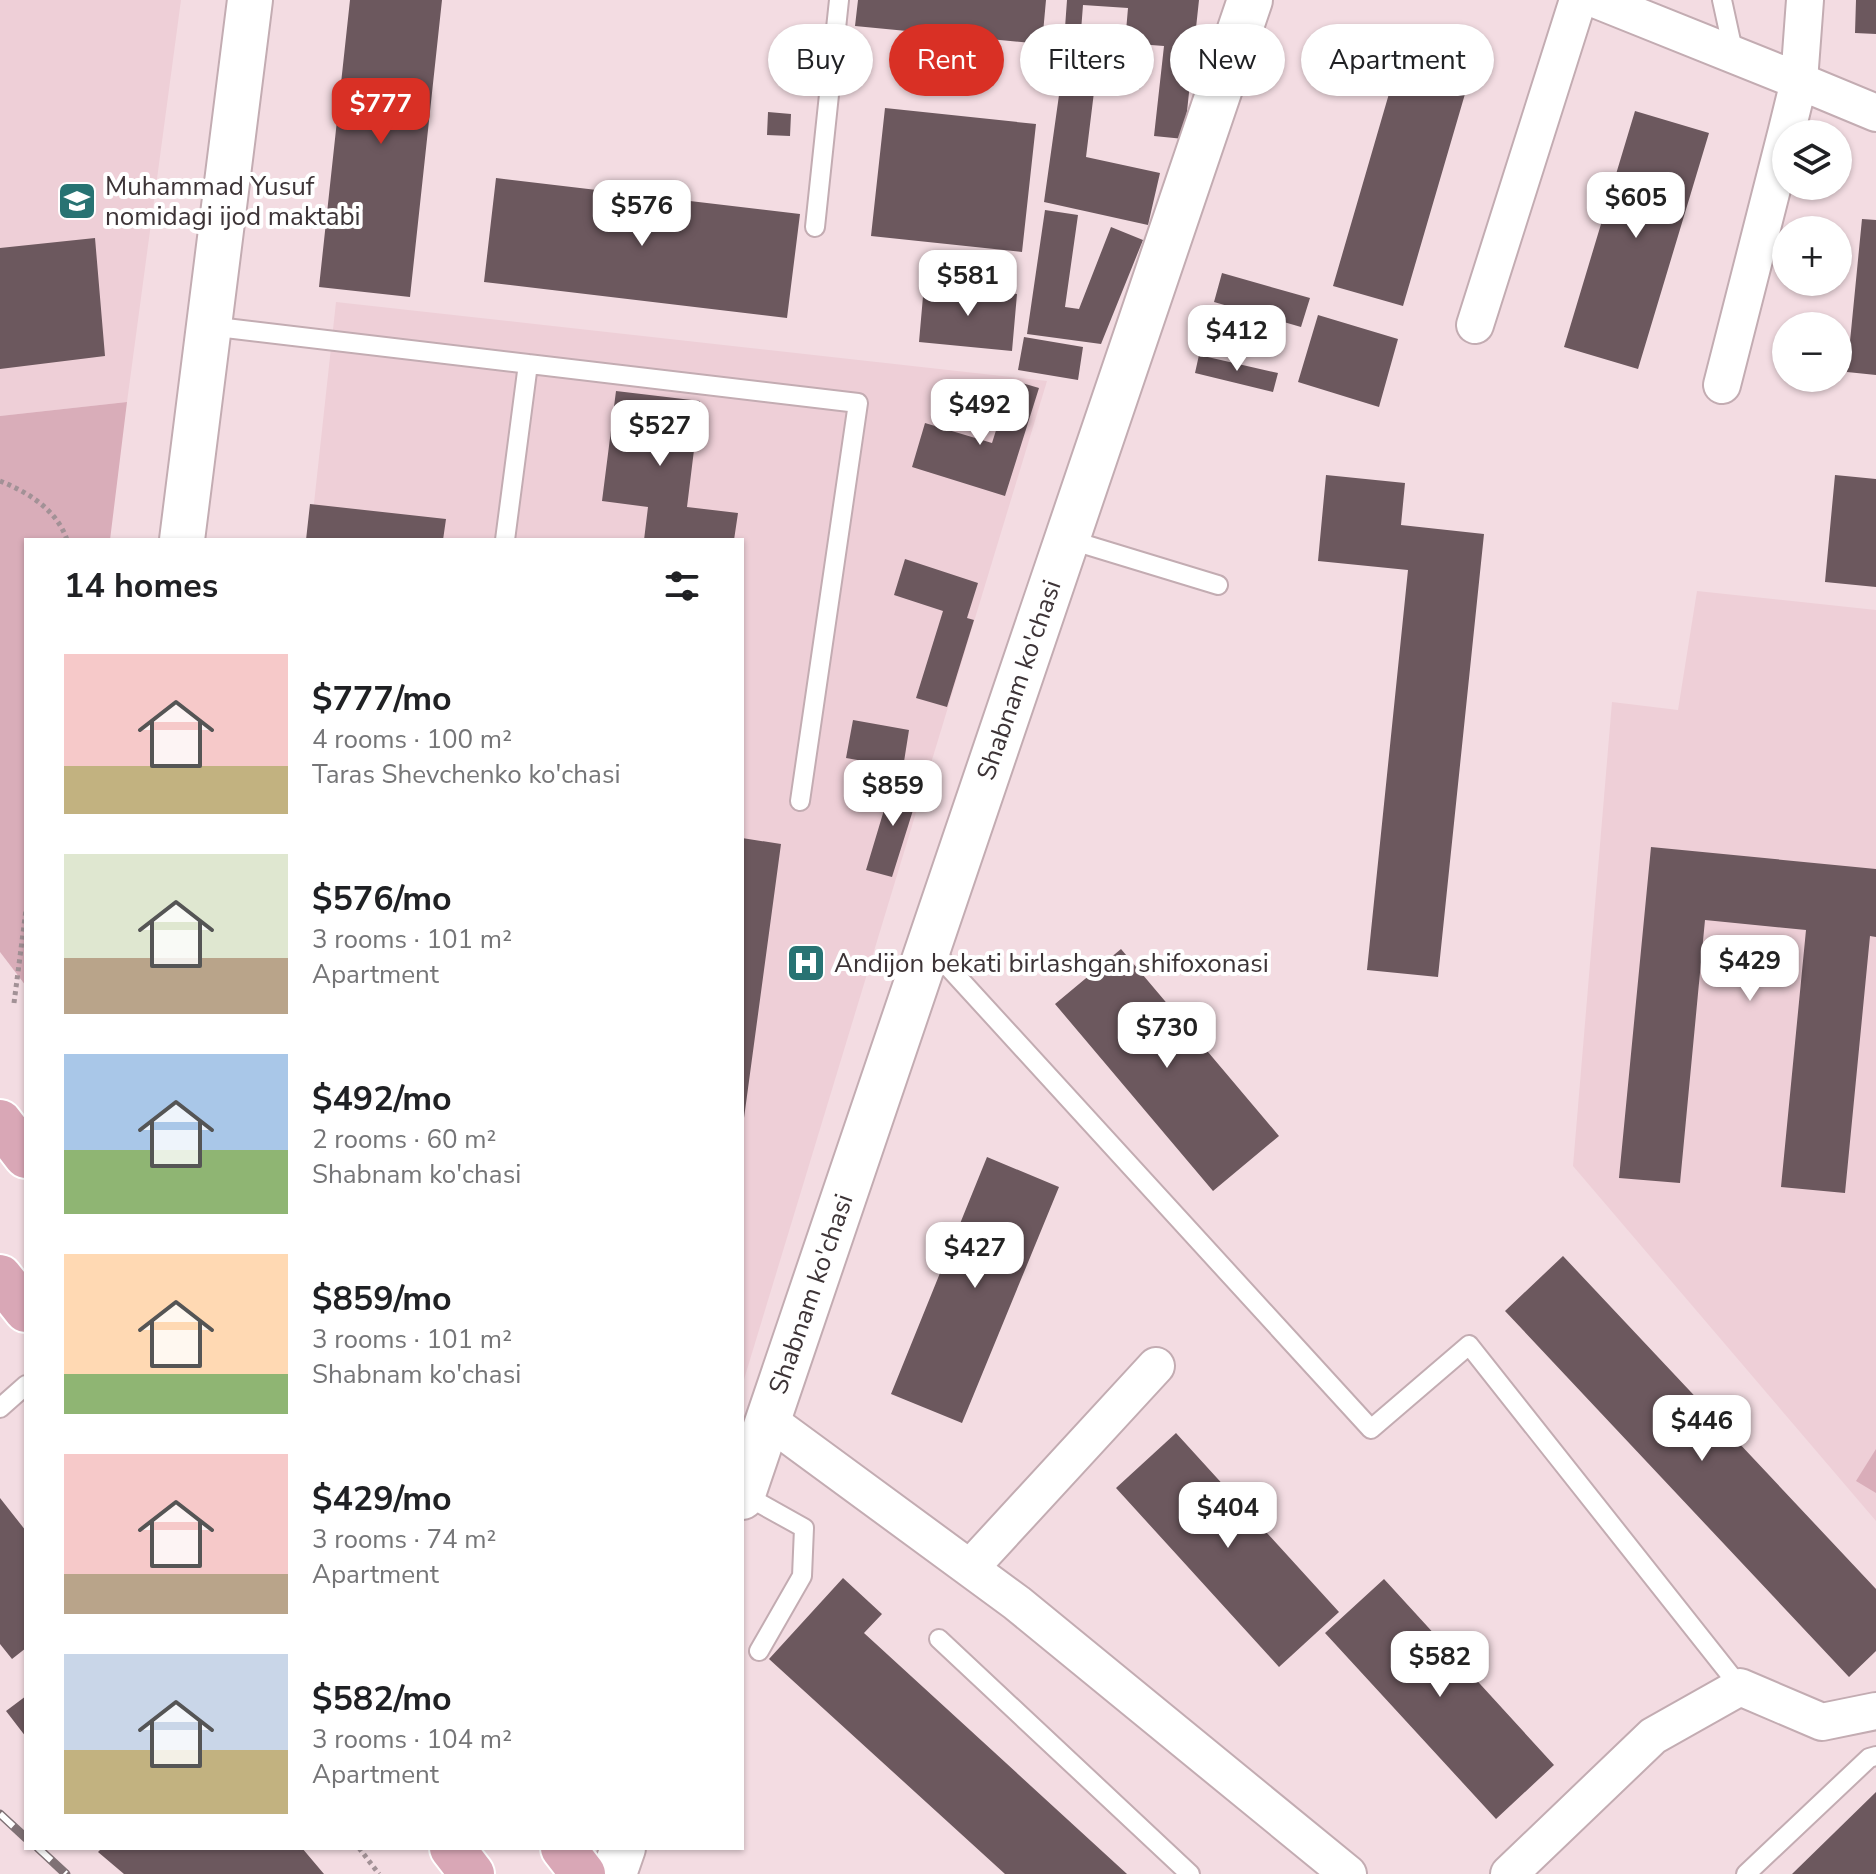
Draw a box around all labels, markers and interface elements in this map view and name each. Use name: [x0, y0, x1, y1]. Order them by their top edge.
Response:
chip: Buy: [768, 24, 873, 96]
chip: Rent: [889, 24, 1004, 96]
chip: Filters: [1020, 24, 1154, 96]
chip: New: [1170, 24, 1285, 96]
chip: Apartment: [1301, 24, 1494, 96]
pin: $777: [334, 78, 428, 146]
text: $777: [350, 86, 412, 121]
map controls: [1772, 120, 1852, 392]
button: layers: [1772, 120, 1852, 200]
place label: Muhammad Yusuf nomidagi ijod maktabi: [105, 169, 361, 234]
pin: $605: [1589, 172, 1683, 240]
school or university icon: Muhammad Yusuf nomidagi ijod maktabi: [56, 180, 98, 222]
pin: $576: [595, 180, 689, 248]
text: $605: [1605, 180, 1667, 215]
text: $576: [611, 188, 673, 223]
button: +: [1772, 216, 1852, 296]
pin: $581: [921, 250, 1015, 318]
text: $581: [937, 258, 999, 293]
pin: $412: [1190, 305, 1284, 373]
button: −: [1772, 312, 1852, 392]
text: $412: [1206, 313, 1268, 348]
pin: $492: [933, 379, 1027, 447]
text: $492: [949, 387, 1011, 422]
pin: $527: [613, 400, 707, 468]
text: $527: [629, 408, 691, 443]
text: 14 homes: [64, 563, 218, 609]
icon: filters: [660, 564, 704, 608]
street label: Shabnam ko'chasi: [968, 575, 1070, 785]
text: $777/mo: [312, 676, 452, 722]
icon: home: [128, 686, 224, 782]
text: 4 rooms · 100 m²: [312, 722, 512, 757]
text: Taras Shevchenko ko'chasi: [312, 757, 620, 792]
pin: $859: [846, 760, 940, 828]
text: $859: [862, 768, 924, 803]
text: $576/mo: [312, 876, 452, 922]
icon: home: [128, 886, 224, 982]
text: 3 rooms · 101 m²: [312, 922, 512, 957]
pin: $429: [1703, 935, 1797, 1003]
hospital icon: Аndijon bekati birlashgan shifoxonasi: [785, 942, 827, 984]
text: $429: [1719, 943, 1781, 978]
place label: Аndijon bekati birlashgan shifoxonasi: [834, 946, 1269, 981]
text: Apartment: [312, 957, 439, 992]
pin: $730: [1120, 1002, 1214, 1070]
text: $730: [1136, 1010, 1198, 1045]
text: $492/mo: [312, 1076, 452, 1122]
icon: home: [128, 1086, 224, 1182]
text: 2 rooms · 60 m²: [312, 1122, 496, 1157]
text: Shabnam ko'chasi: [312, 1157, 521, 1192]
street label: Shabnam ko'chasi: [760, 1189, 862, 1399]
pin: $427: [928, 1222, 1022, 1290]
text: $427: [944, 1230, 1006, 1265]
text: $859/mo: [312, 1276, 452, 1322]
icon: home: [128, 1286, 224, 1382]
text: 3 rooms · 101 m²: [312, 1322, 512, 1357]
text: Shabnam ko'chasi: [312, 1357, 521, 1392]
pin: $446: [1655, 1395, 1749, 1463]
text: $446: [1671, 1403, 1733, 1438]
text: $429/mo: [312, 1476, 452, 1522]
pin: $404: [1181, 1482, 1275, 1550]
icon: home: [128, 1486, 224, 1582]
text: $404: [1197, 1490, 1259, 1525]
text: 3 rooms · 74 m²: [312, 1522, 496, 1557]
text: Apartment: [312, 1557, 439, 1592]
pin: $582: [1393, 1631, 1487, 1699]
text: $582: [1409, 1639, 1471, 1674]
text: $582/mo: [312, 1676, 452, 1722]
icon: home: [128, 1686, 224, 1782]
text: 3 rooms · 104 m²: [312, 1722, 512, 1757]
text: Apartment: [312, 1757, 439, 1792]

